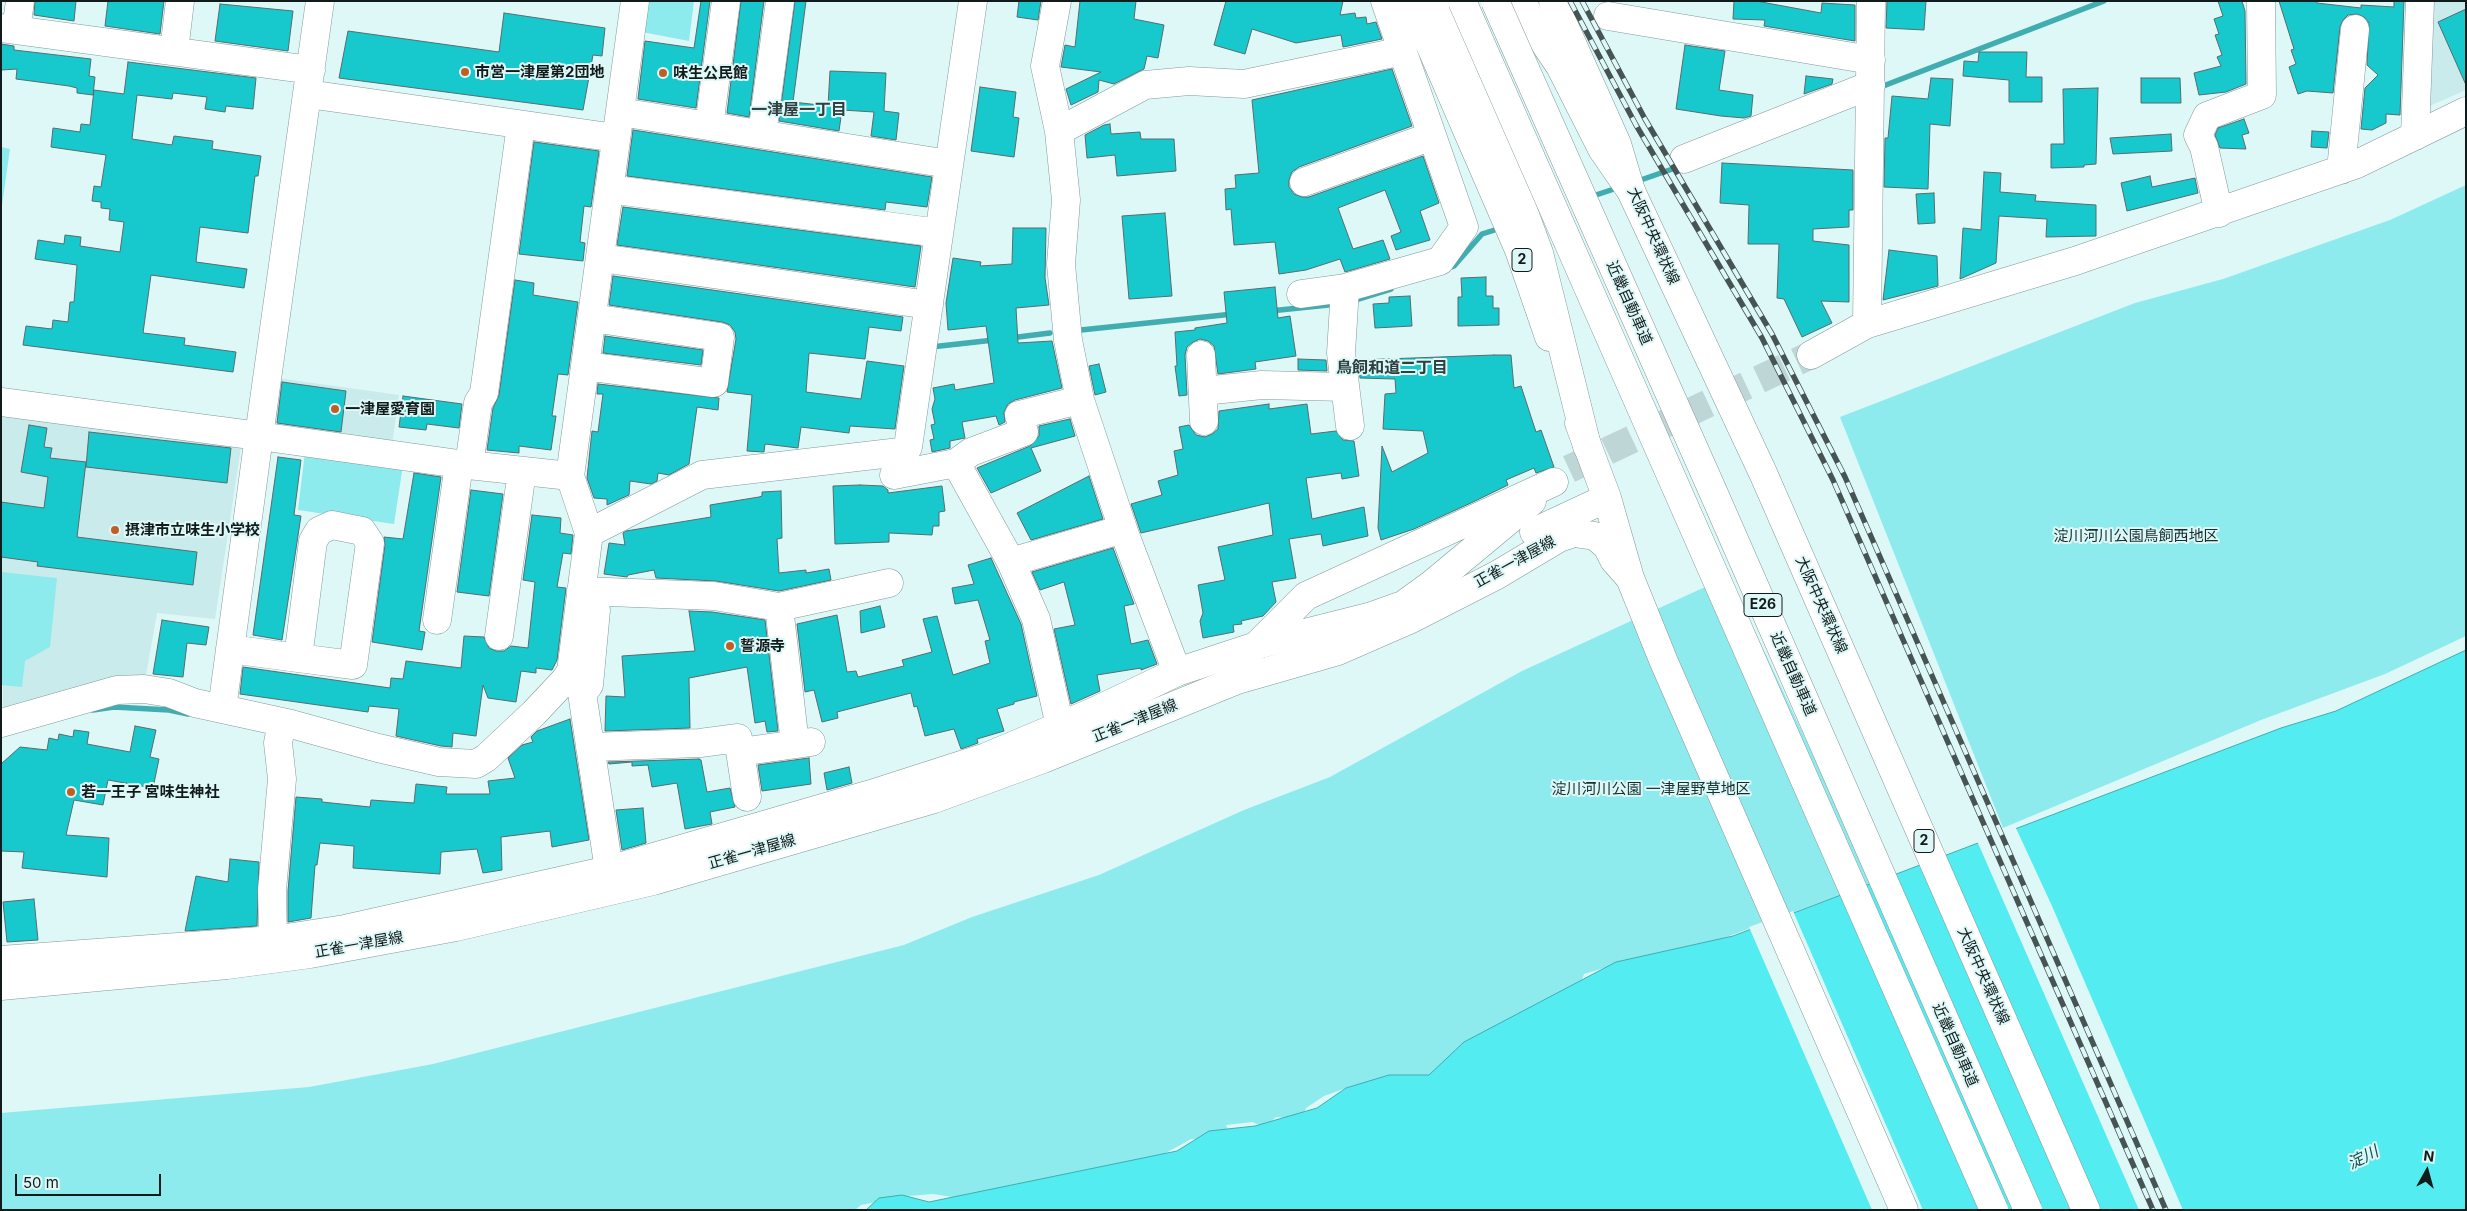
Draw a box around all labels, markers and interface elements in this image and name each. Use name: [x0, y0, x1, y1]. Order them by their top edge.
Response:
place label: 市営一津屋第2団地: [475, 63, 604, 81]
place label: 味生公民館: [673, 64, 748, 82]
marker: 市営一津屋第2団地: [459, 66, 471, 78]
marker: 味生公民館: [657, 67, 669, 79]
district label: 一津屋一丁目: [751, 100, 847, 120]
street label: 大阪中央環状線: [1623, 184, 1683, 288]
road number: 2: [1512, 248, 1532, 272]
street label: 近畿自動車道: [1602, 258, 1656, 348]
district label: 鳥飼和道二丁目: [1336, 358, 1448, 378]
place label: 一津屋愛育園: [345, 400, 435, 418]
marker: 一津屋愛育園: [329, 403, 341, 415]
place label: 摂津市立味生小学校: [125, 521, 260, 539]
marker: 摂津市立味生小学校: [109, 524, 121, 536]
park label: 淀川河川公園鳥飼西地区: [2054, 527, 2218, 545]
street label: 正雀一津屋線: [1471, 532, 1559, 592]
street label: 大阪中央環状線: [1791, 553, 1851, 657]
road number: E26: [1744, 594, 1782, 616]
street label: 近畿自動車道: [1766, 629, 1820, 719]
place label: 誓源寺: [740, 637, 785, 655]
marker: 誓源寺: [724, 640, 736, 652]
street label: 正雀一津屋線: [1090, 696, 1180, 746]
park label: 淀川河川公園 一津屋野草地区: [1551, 780, 1751, 798]
place label: 若一王子 宮味生神社: [81, 783, 220, 801]
marker: 若一王子 宮味生神社: [65, 786, 77, 798]
road number: 2: [1914, 829, 1934, 852]
street label: 正雀一津屋線: [706, 831, 798, 873]
street label: 大阪中央環状線: [1953, 924, 2013, 1028]
street label: 正雀一津屋線: [313, 928, 405, 962]
street label: 近畿自動車道: [1928, 1000, 1982, 1090]
water label: 淀川: [2344, 1142, 2382, 1174]
north arrow: [2402, 1146, 2452, 1196]
text: N: [2423, 1147, 2435, 1165]
scale bar: [18, 1164, 164, 1196]
text: 50 m: [23, 1173, 59, 1192]

